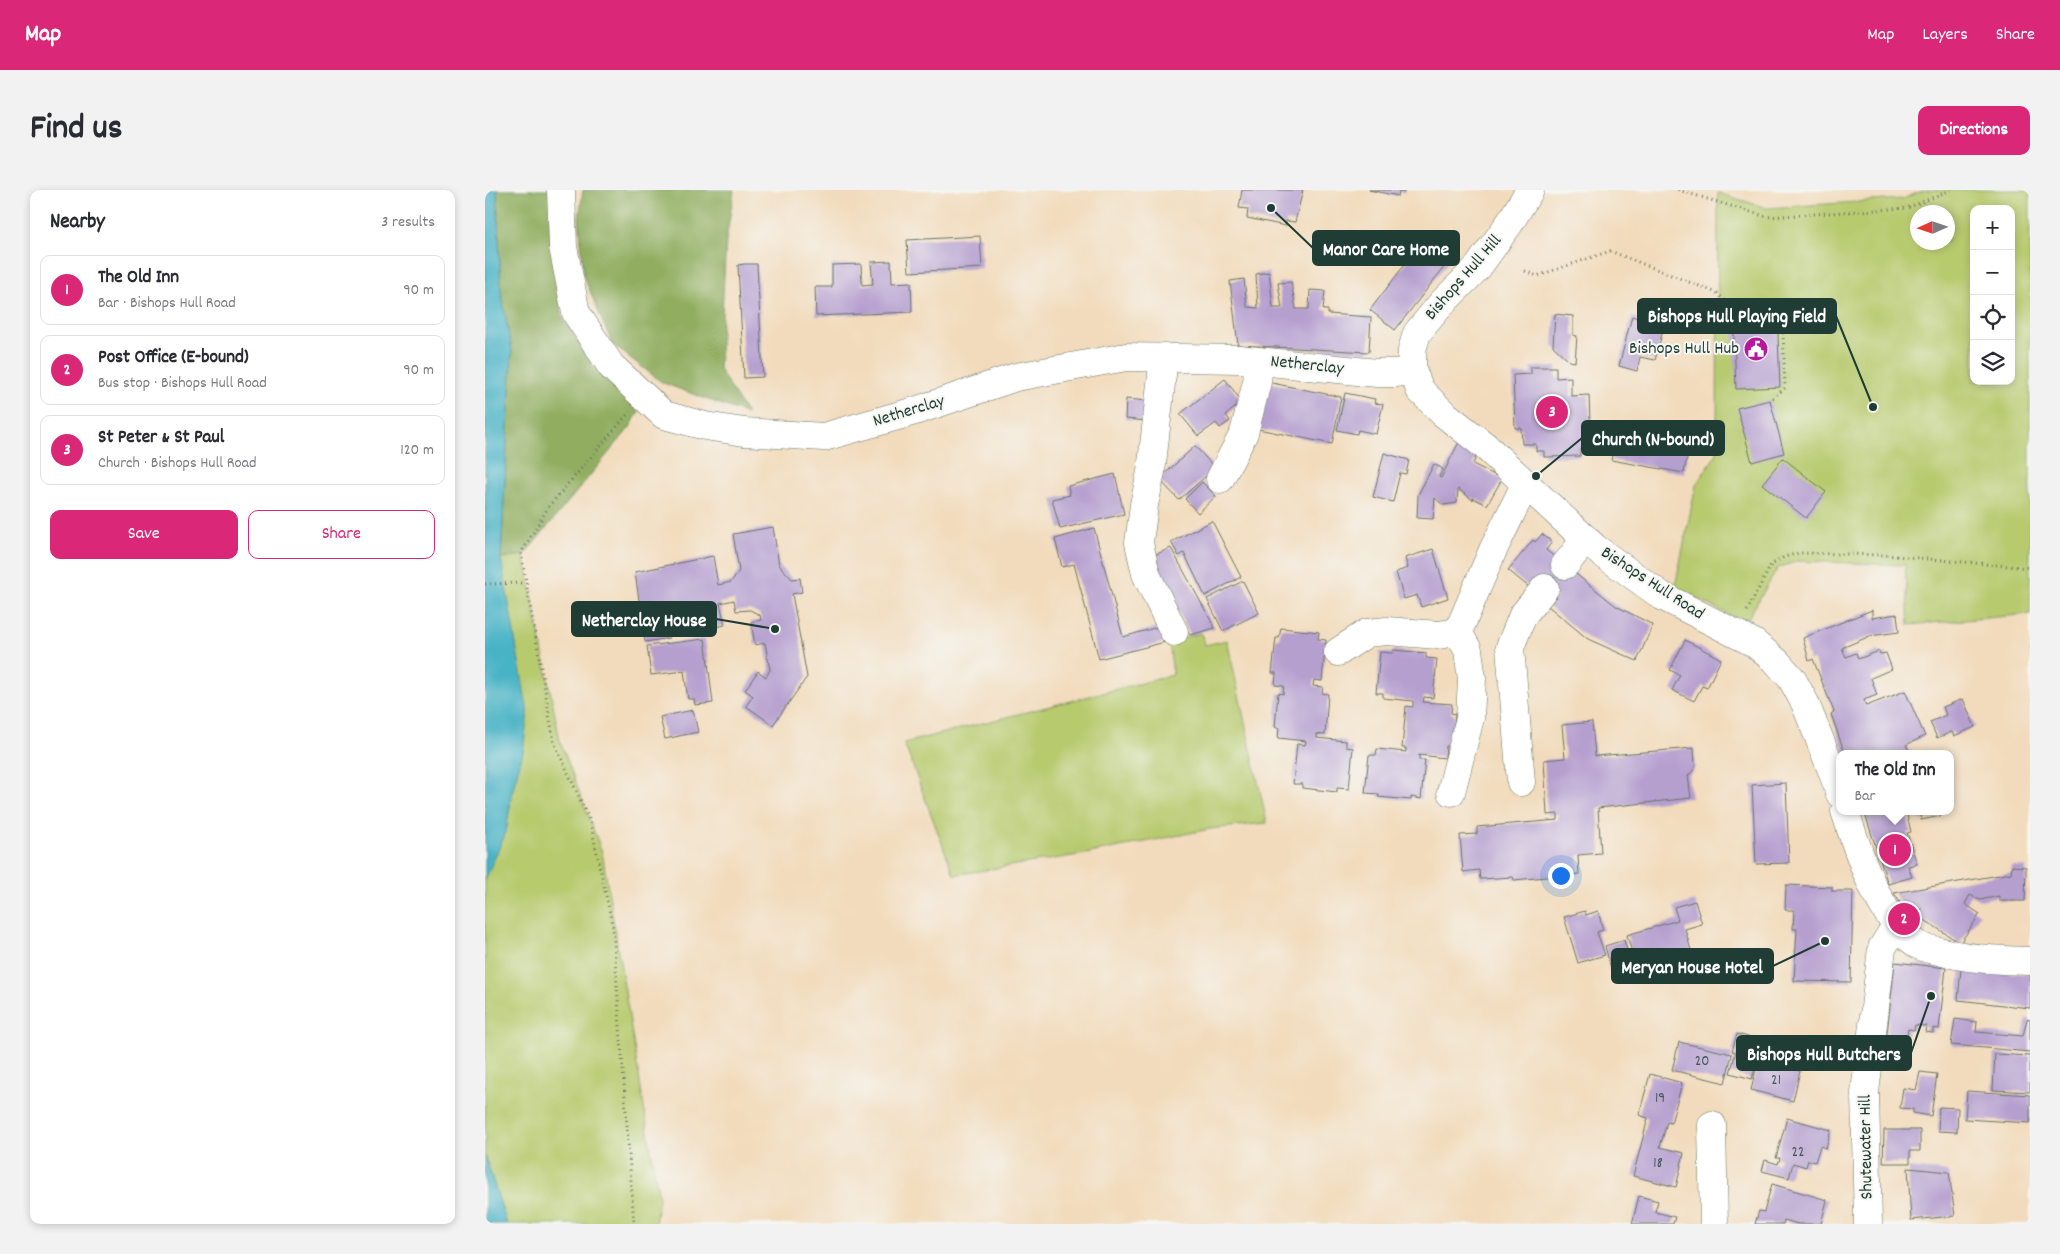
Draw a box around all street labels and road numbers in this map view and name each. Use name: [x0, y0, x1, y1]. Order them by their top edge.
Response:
street label: Bishops Hull Hill: [1420, 229, 1509, 326]
street label: Netherclay: [1269, 350, 1346, 382]
street label: Netherclay: [870, 389, 948, 435]
street label: Bishops Hull Road: [1595, 541, 1709, 627]
street label: Shutewater Hill: [1854, 1094, 1880, 1200]

